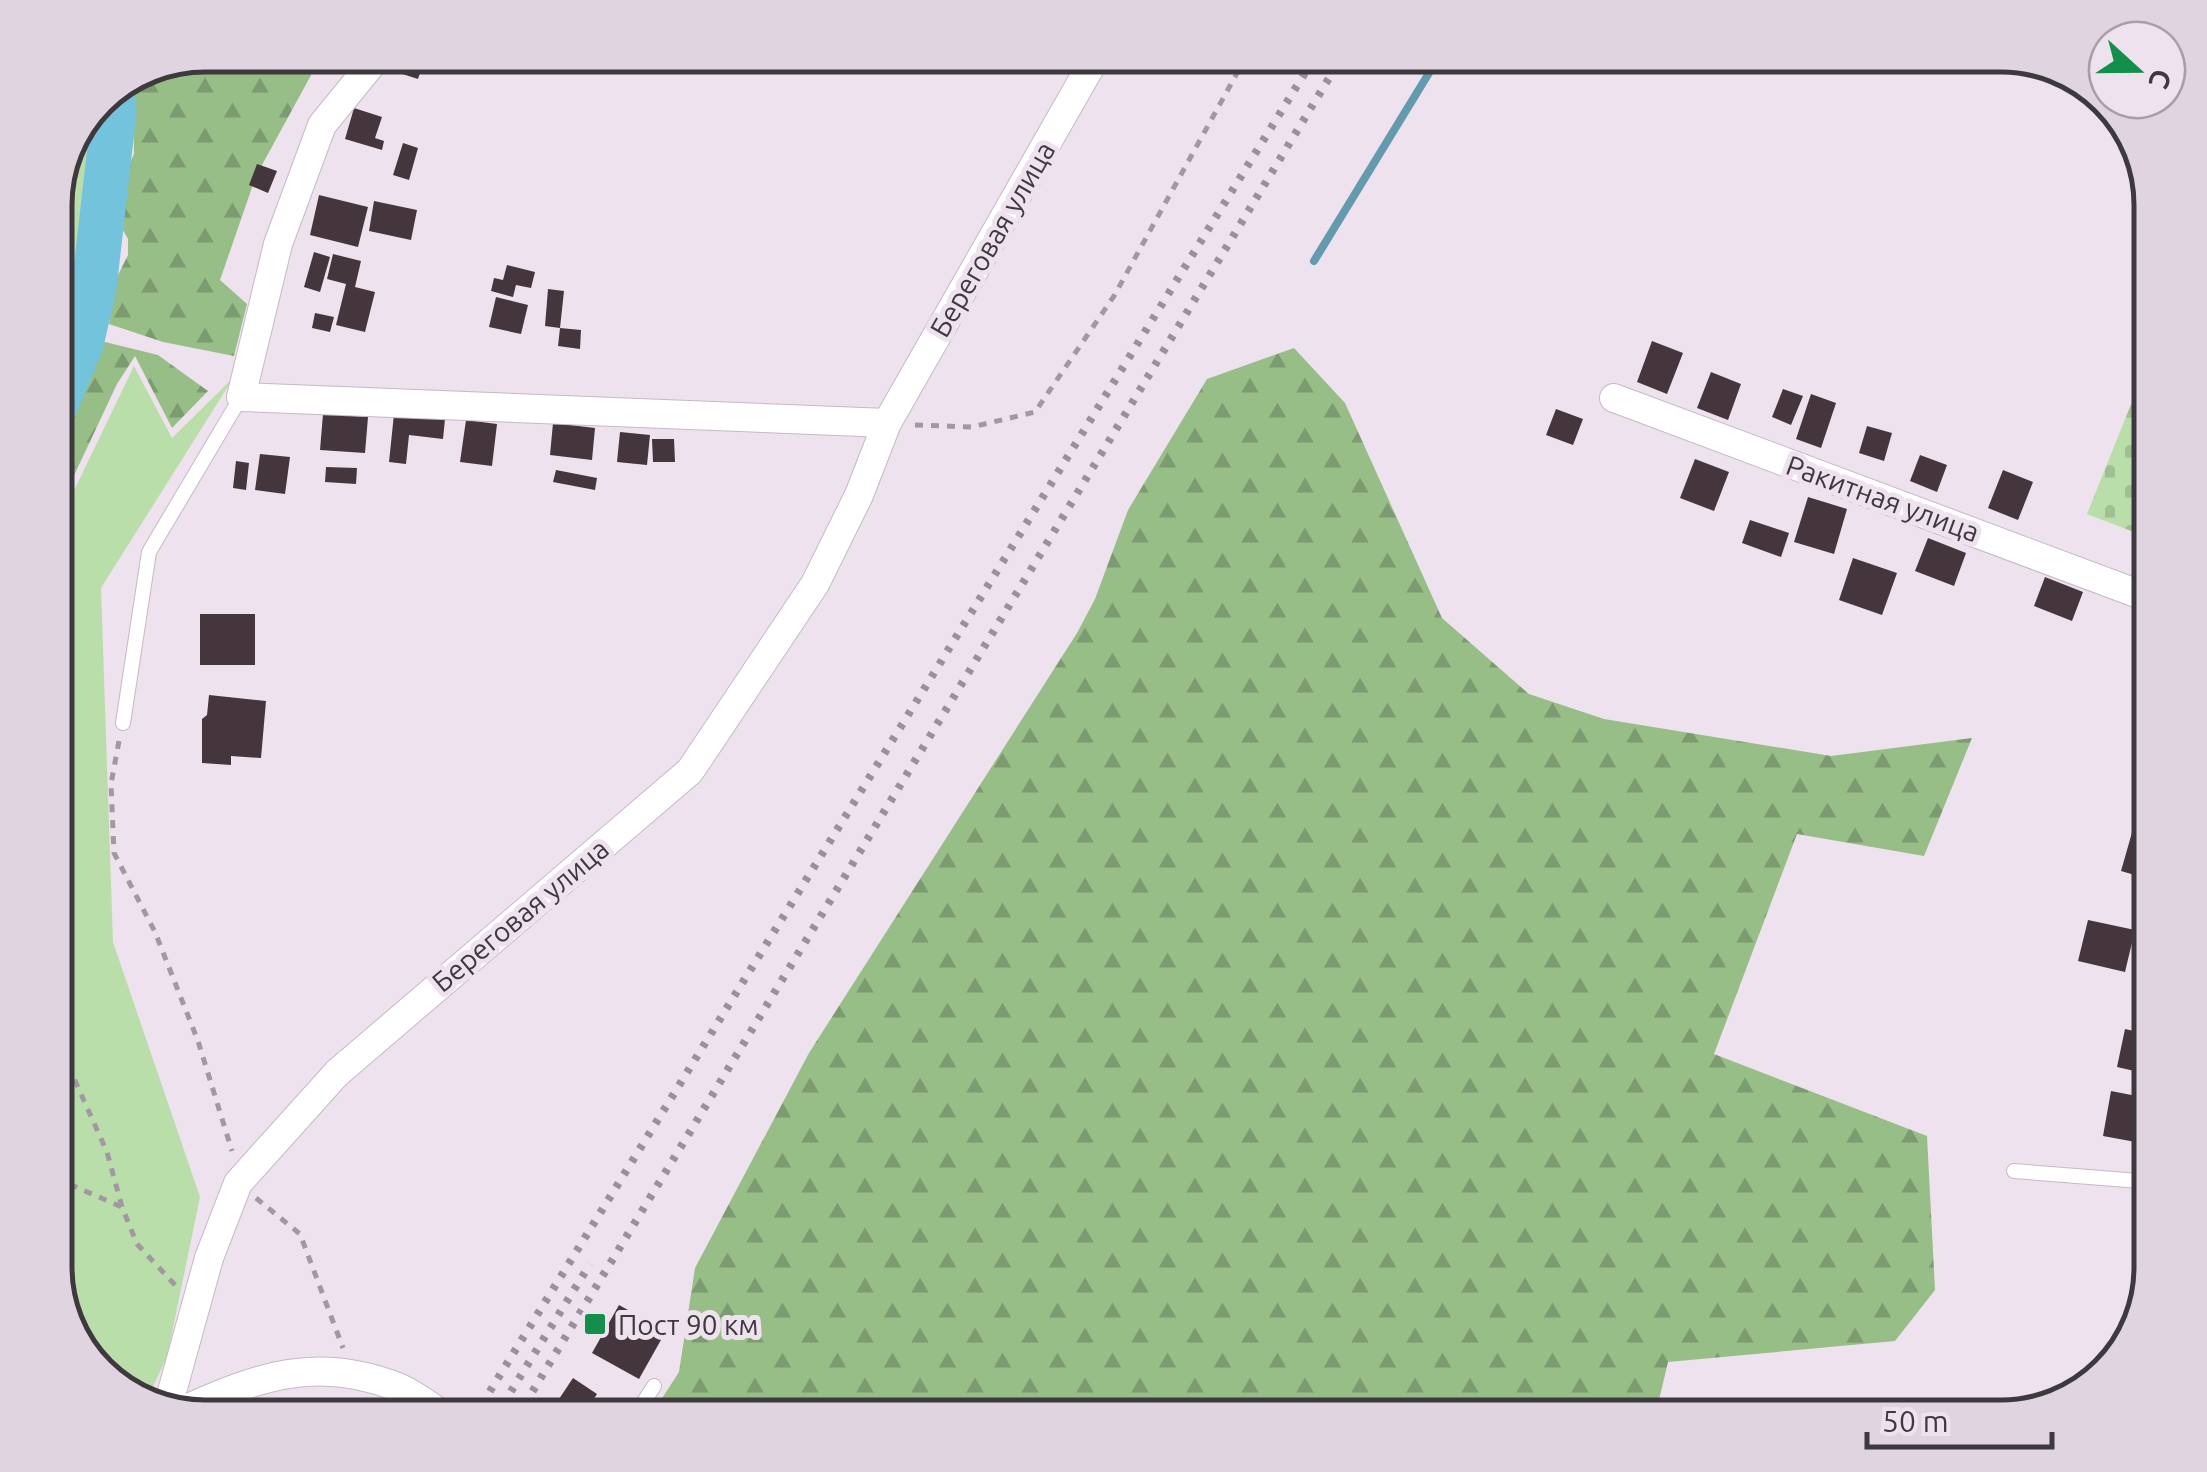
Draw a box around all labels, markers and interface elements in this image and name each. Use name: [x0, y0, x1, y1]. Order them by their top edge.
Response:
north arrow: [2087, 20, 2187, 120]
text: С: [2143, 65, 2178, 93]
street label: Береговая улица: [924, 136, 1060, 342]
street label: Ракитная улица: [1782, 449, 1984, 547]
street label: Береговая улица: [426, 832, 614, 998]
place label: Пост 90 км: [618, 1309, 759, 1340]
marker: Пост 90 км: [582, 1311, 608, 1337]
scale bar: [1867, 1387, 2052, 1449]
text: 50 m: [1882, 1404, 1949, 1438]

